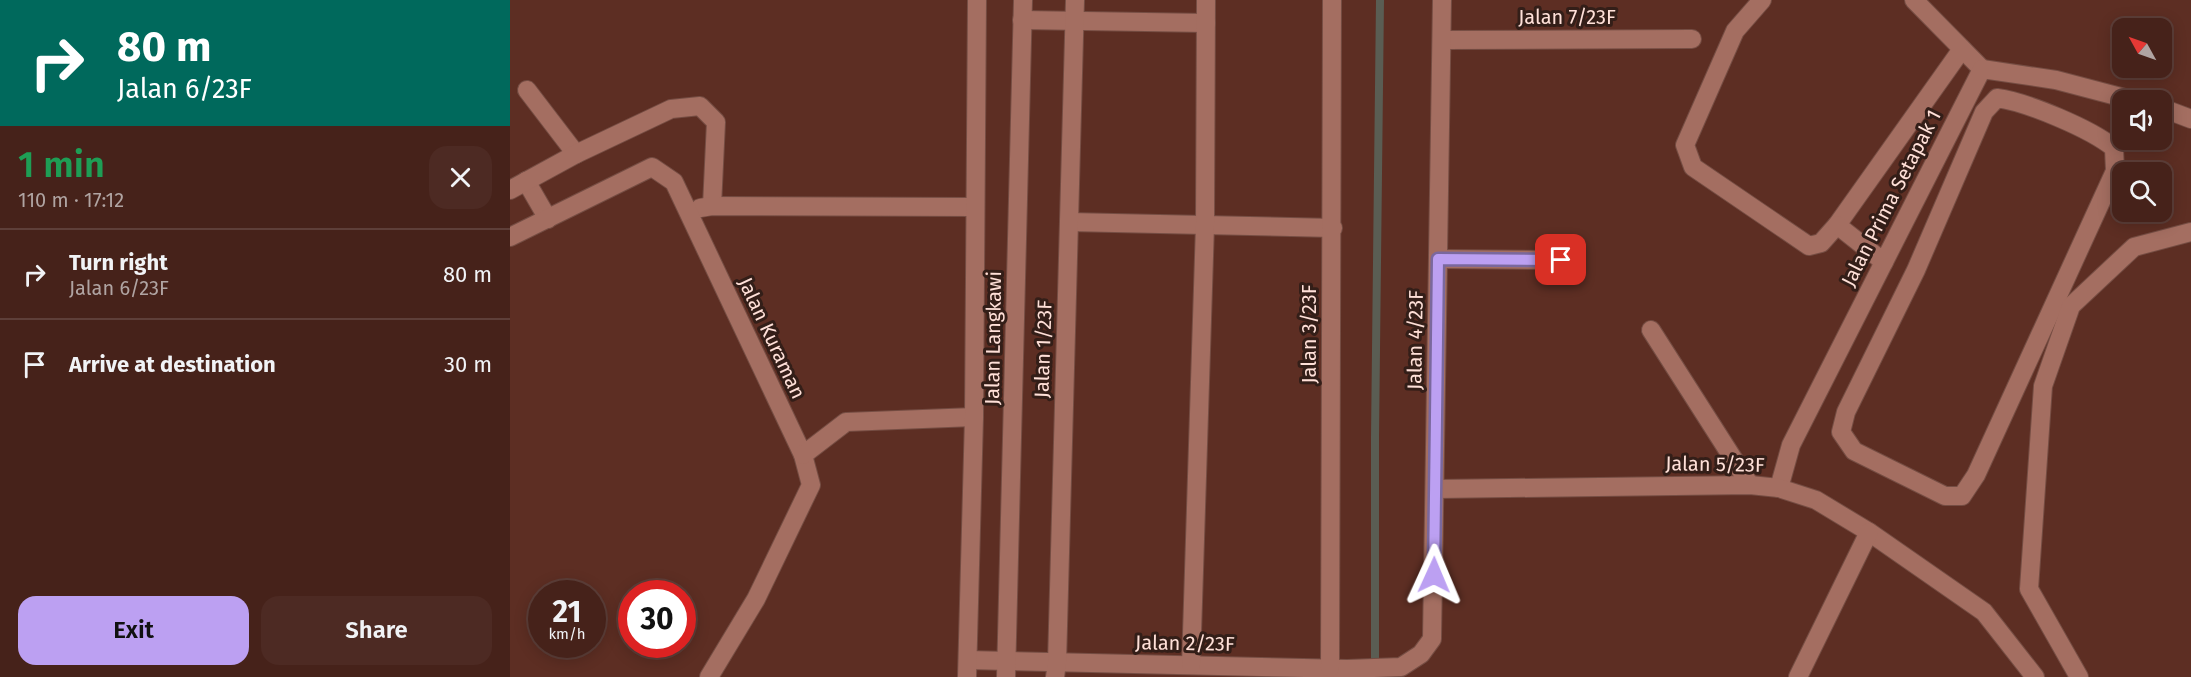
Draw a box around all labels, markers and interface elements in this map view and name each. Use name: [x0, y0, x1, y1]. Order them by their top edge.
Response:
street label: Jalan 7/23F: [1518, 5, 1616, 29]
north arrow: [2112, 18, 2172, 78]
map controls: [2112, 18, 2172, 222]
text: 80 m: [117, 22, 211, 72]
icon: right: [18, 24, 96, 102]
text: Jalan 6/23F: [117, 73, 252, 105]
button: sound: [2112, 90, 2172, 150]
street label: Jalan Prima Setapak 1: [1836, 106, 1946, 290]
text: 1 min: [18, 143, 105, 187]
button: close: [429, 146, 492, 209]
button: search: [2112, 162, 2172, 222]
text: 110 m · 17:12: [18, 188, 124, 212]
pin: [1535, 234, 1586, 285]
icon: arrive: [1544, 243, 1577, 276]
text: Turn right: [69, 249, 168, 276]
icon: right: [18, 258, 51, 291]
text: 80 m: [443, 261, 492, 288]
street label: Jalan Langkawi: [980, 271, 1006, 405]
street label: Jalan Kuraman: [733, 273, 811, 403]
text: Jalan 6/23F: [69, 276, 169, 300]
street label: Jalan 3/23F: [1297, 284, 1321, 384]
street label: Jalan 4/23F: [1402, 290, 1428, 390]
street label: Jalan 1/23F: [1029, 299, 1057, 399]
icon: arrive: [18, 348, 51, 381]
text: Arrive at destination: [69, 351, 276, 378]
text: 30 m: [444, 351, 492, 378]
street label: Jalan 5/23F: [1665, 451, 1765, 477]
position arrow: [1402, 543, 1466, 607]
speed limit sign: 30: [618, 580, 696, 658]
text: 21: [553, 594, 581, 630]
button: Exit: [18, 596, 249, 665]
button: Share: [261, 596, 492, 665]
text: km/h: [548, 625, 586, 643]
street label: Jalan 2/23F: [1135, 630, 1235, 656]

